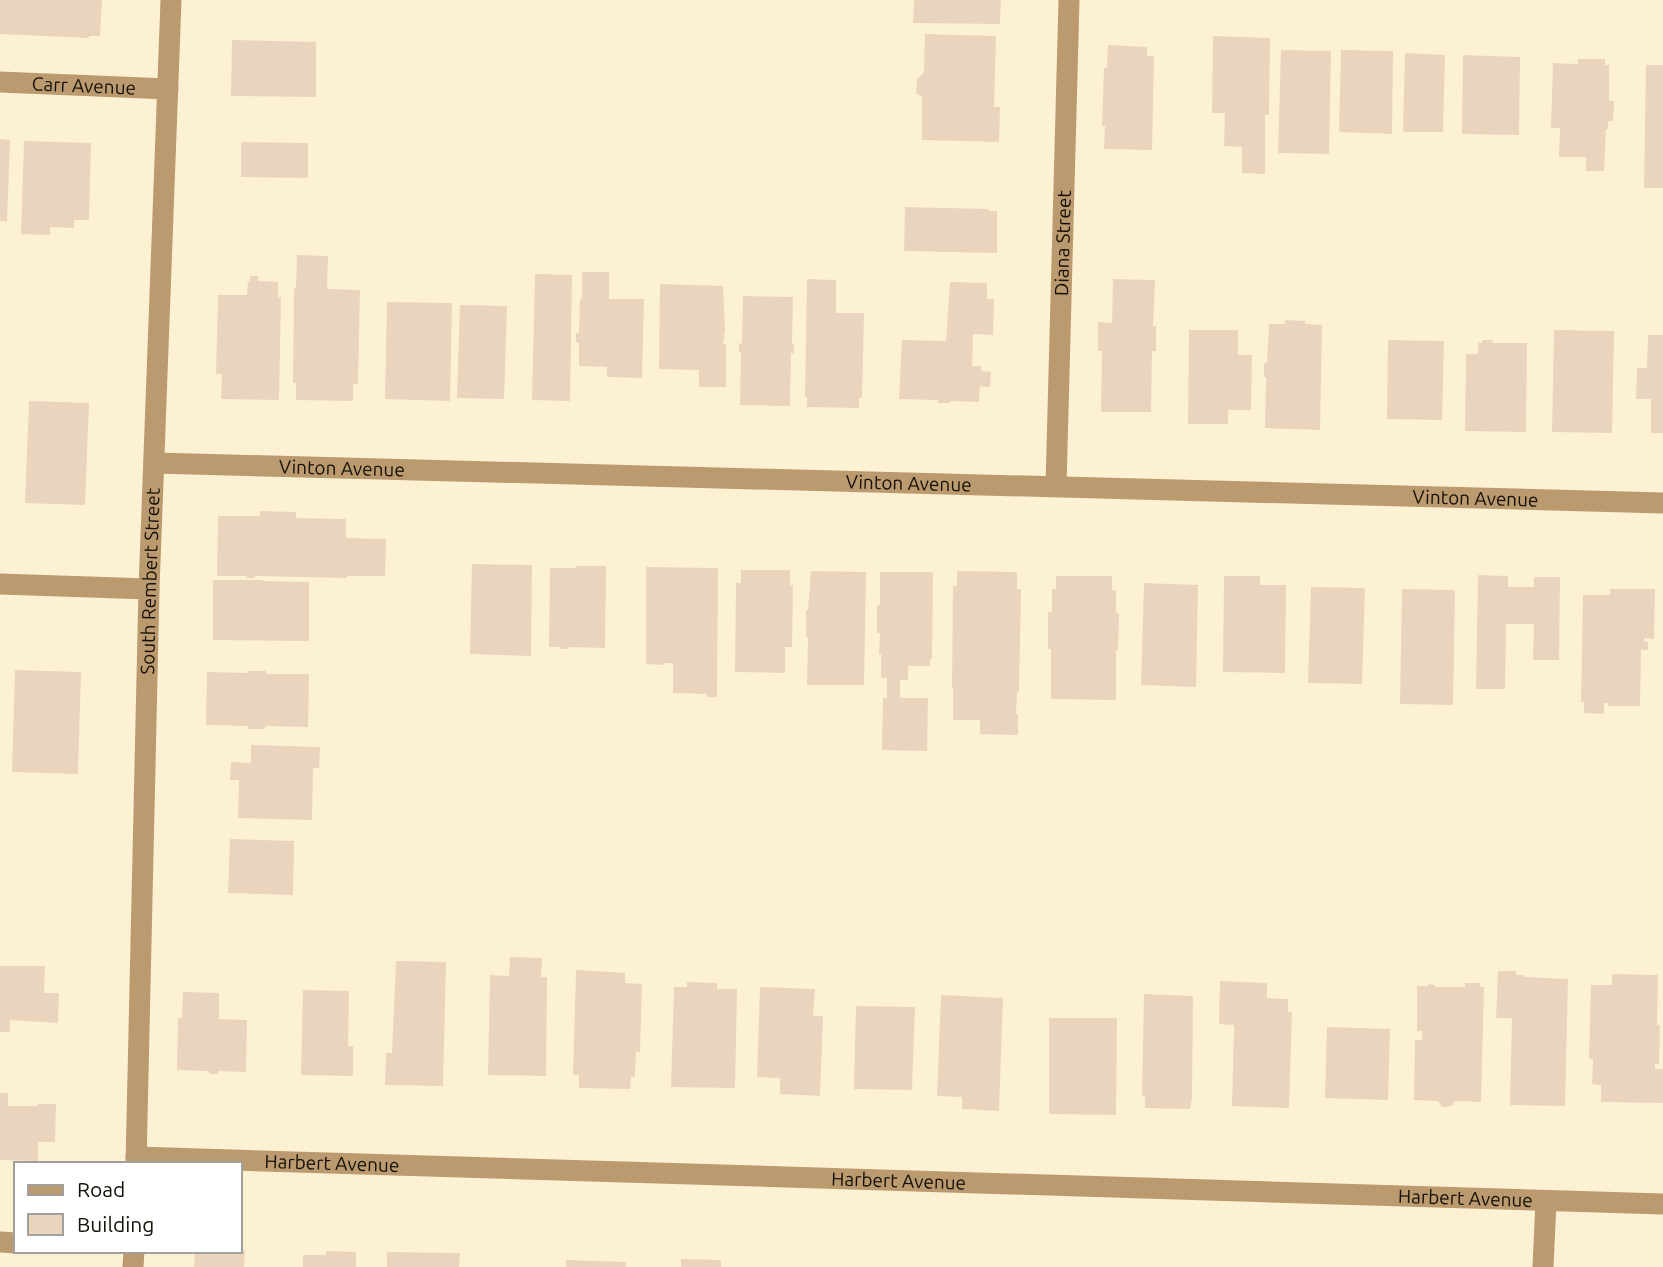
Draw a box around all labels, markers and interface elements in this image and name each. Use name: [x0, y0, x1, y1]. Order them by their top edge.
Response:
street label: Carr Avenue: [31, 72, 136, 99]
street label: Diana Street: [1050, 189, 1075, 296]
street label: Vinton Avenue: [279, 455, 405, 481]
street label: Vinton Avenue: [845, 470, 972, 496]
street label: Vinton Avenue: [1412, 485, 1539, 511]
street label: South Rembert Street: [136, 487, 164, 675]
street label: Harbert Avenue: [264, 1150, 400, 1176]
legend: [14, 1162, 242, 1253]
street label: Harbert Avenue: [831, 1167, 966, 1194]
text: Road: [77, 1177, 125, 1201]
street label: Harbert Avenue: [1398, 1185, 1533, 1211]
text: Building: [77, 1212, 154, 1236]

